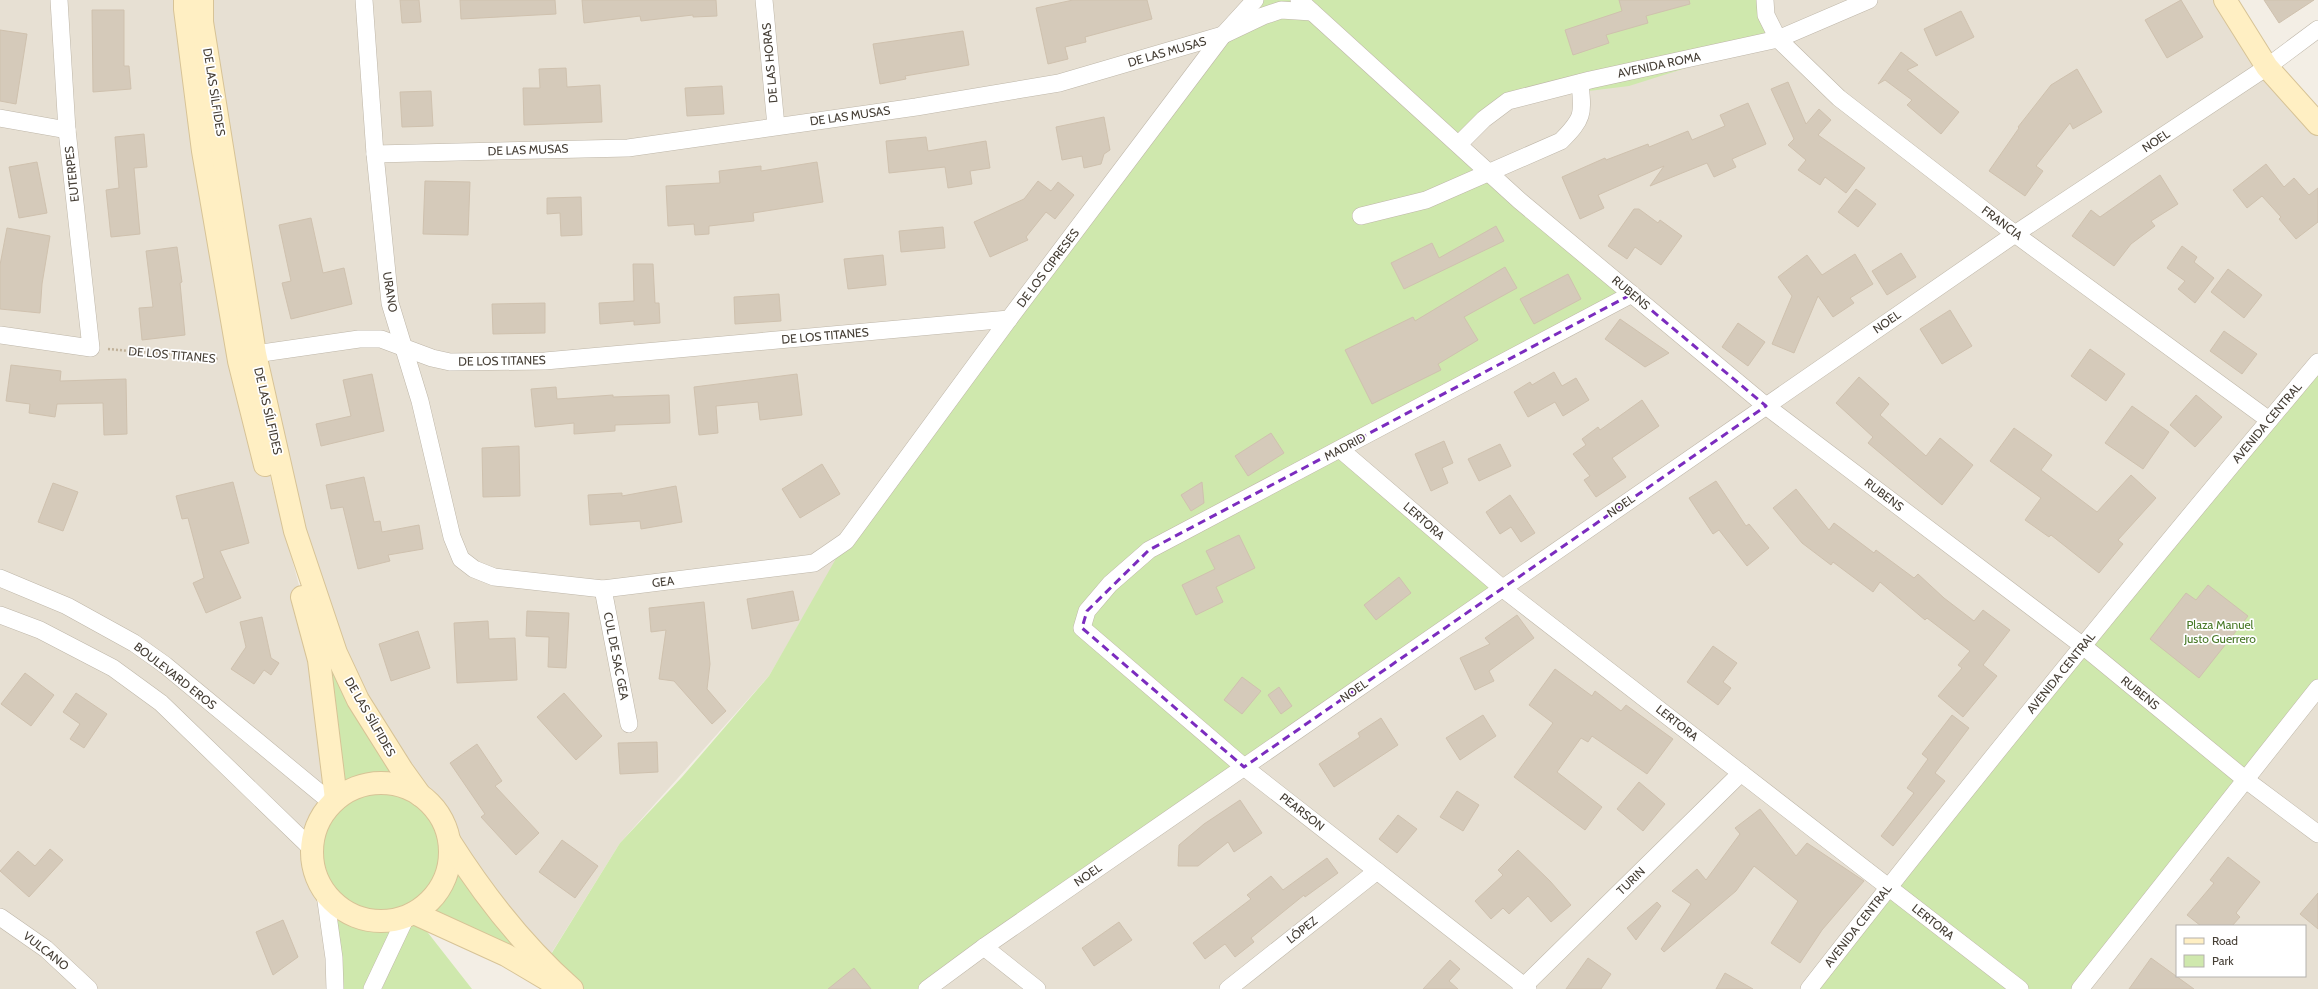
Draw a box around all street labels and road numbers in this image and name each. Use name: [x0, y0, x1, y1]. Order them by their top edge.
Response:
street label: DE LAS HORAS: [759, 22, 780, 104]
street label: DE LAS MUSAS: [1126, 33, 1208, 70]
street label: DE LAS SÍLFIDES: [200, 47, 229, 137]
street label: AVENIDA ROMA: [1616, 48, 1702, 81]
street label: DE LAS MUSAS: [809, 102, 891, 129]
street label: NOEL: [2139, 126, 2172, 155]
street label: DE LAS MUSAS: [487, 141, 569, 158]
street label: EUTERPES: [61, 145, 82, 203]
street label: FRANCIA: [1979, 202, 2026, 243]
street label: DE LOS CIPRESES: [1013, 225, 1082, 310]
street label: URANO: [380, 270, 401, 313]
street label: RUBENS: [1609, 272, 1653, 313]
street label: NOEL: [1870, 307, 1903, 336]
street label: DE LOS TITANES: [781, 324, 869, 347]
street label: DE LOS TITANES: [128, 343, 216, 366]
street label: DE LOS TITANES: [458, 352, 546, 369]
street label: DE LAS SÍLFIDES: [251, 366, 286, 456]
street label: AVENIDA CENTRAL: [2229, 379, 2305, 466]
street label: MADRID: [1321, 429, 1368, 464]
street label: RUBENS: [1862, 475, 1907, 514]
street label: NOEL: [1604, 491, 1637, 520]
street label: LERTORA: [1401, 499, 1448, 543]
street label: GEA: [651, 573, 675, 590]
street label: CUL DE SAC GEA: [601, 611, 632, 702]
street label: AVENIDA CENTRAL: [2023, 629, 2098, 716]
street label: BOULEVARD EROS: [131, 639, 220, 713]
street label: RUBENS: [2118, 673, 2163, 713]
street label: DE LAS SÍLFIDES: [342, 674, 399, 759]
street label: NOEL: [1337, 676, 1370, 705]
street label: LERTORA: [1653, 701, 1702, 744]
street label: PEARSON: [1277, 789, 1328, 834]
street label: NOEL: [1071, 860, 1104, 889]
street label: TURIN: [1613, 863, 1648, 898]
street label: AVENIDA CENTRAL: [1821, 881, 1894, 970]
street label: LERTORA: [1909, 900, 1958, 943]
street label: LÓPEZ: [1283, 913, 1320, 946]
street label: VULCANO: [20, 928, 72, 973]

